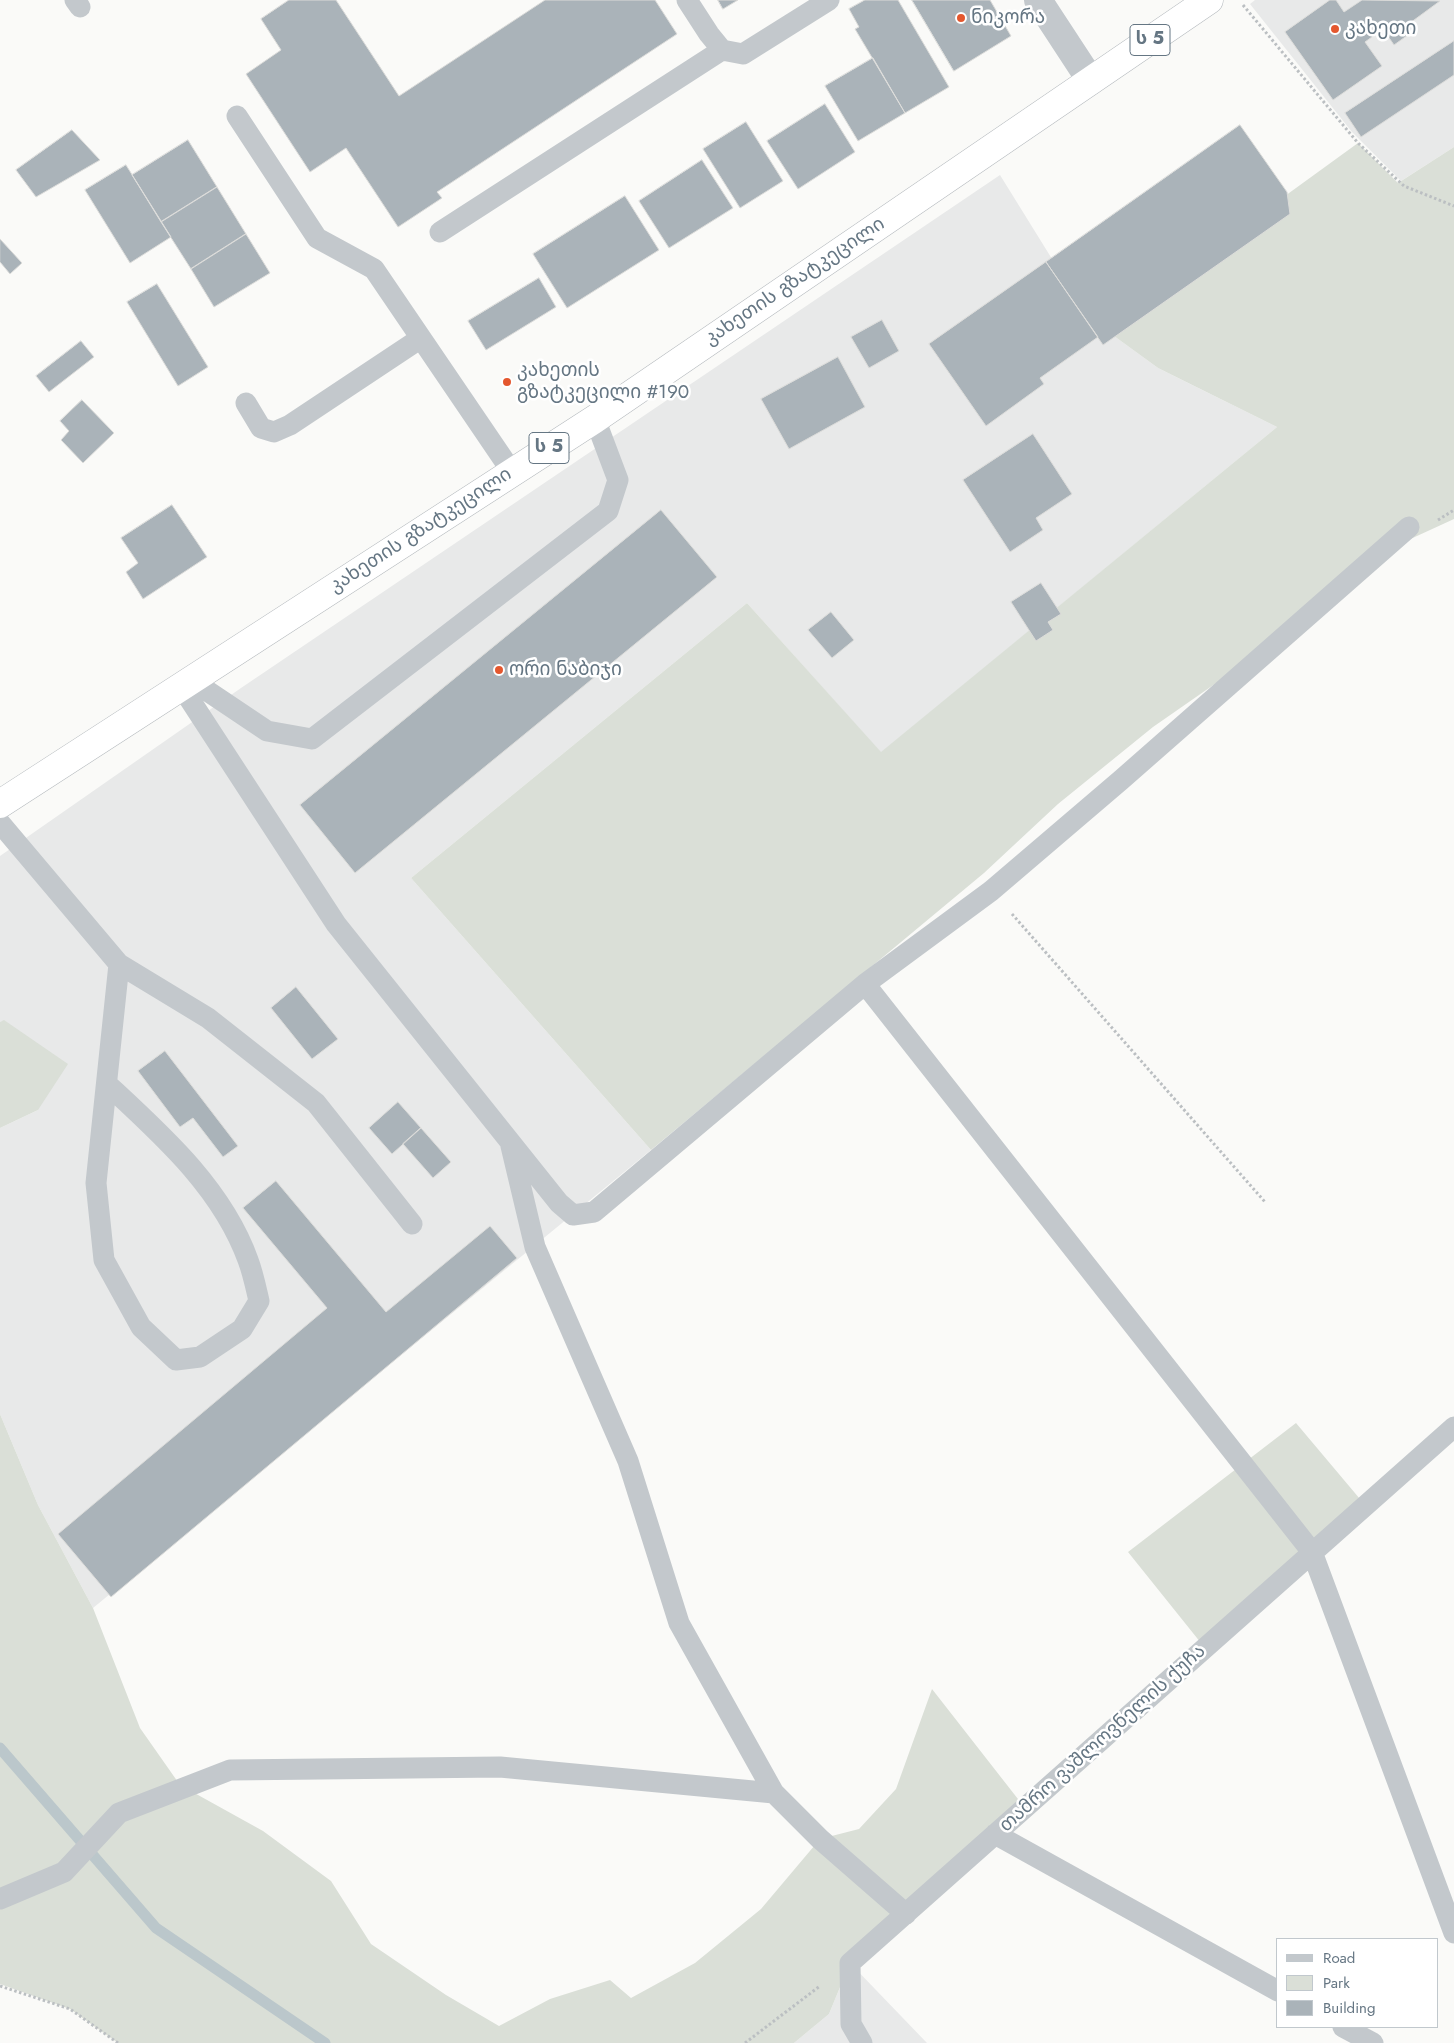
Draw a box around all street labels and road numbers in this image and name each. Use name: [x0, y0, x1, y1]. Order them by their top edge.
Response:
road number: ს 5: [1130, 24, 1170, 56]
street label: კახეთის გზატკეცილი: [700, 213, 890, 351]
road number: ს 5: [529, 432, 569, 463]
street label: კახეთის გზატკეცილი: [326, 464, 516, 598]
street label: თამრო ვაშლოვნელის ქუჩა: [995, 1640, 1211, 1838]

